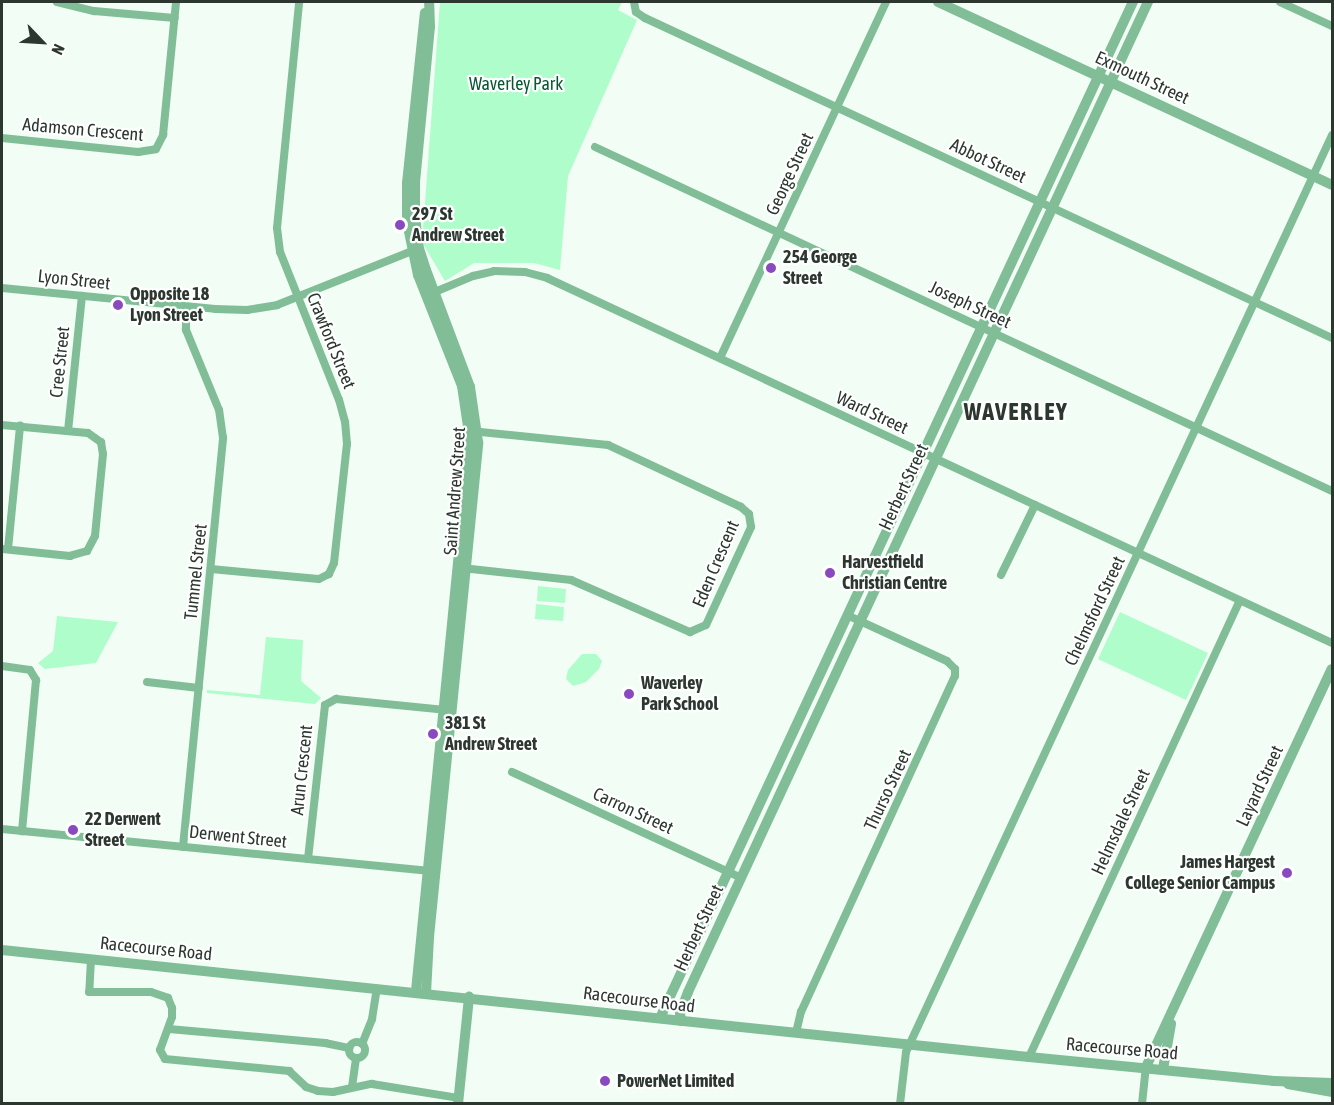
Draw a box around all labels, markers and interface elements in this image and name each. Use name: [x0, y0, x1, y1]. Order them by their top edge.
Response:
north arrow: [12, 12, 72, 72]
text: N: [48, 42, 68, 58]
street label: Exmouth Street: [1092, 47, 1192, 109]
park label: Waverley Park: [469, 73, 563, 95]
street label: Adamson Crescent: [22, 114, 144, 146]
street label: George Street: [762, 129, 818, 219]
street label: Abbot Street: [947, 134, 1029, 188]
place label: 297 St Andrew Street: [412, 204, 504, 246]
marker: 297 St Andrew Street: [393, 218, 407, 232]
place label: 254 George Street: [783, 247, 857, 290]
marker: 254 George Street: [764, 261, 778, 275]
street label: Lyon Street: [37, 265, 111, 295]
street label: Joseph Street: [926, 277, 1014, 333]
place label: Opposite 18 Lyon Street: [130, 284, 209, 326]
street label: Crawford Street: [302, 290, 360, 392]
marker: Opposite 18 Lyon Street: [111, 298, 125, 312]
street label: Cree Street: [46, 325, 74, 399]
street label: Ward Street: [833, 387, 911, 439]
district label: WAVERLEY: [964, 398, 1068, 426]
street label: Saint Andrew Street: [440, 426, 470, 556]
street label: Herbert Street: [875, 440, 933, 534]
street label: Eden Crescent: [688, 517, 744, 611]
street label: Tummel Street: [180, 523, 212, 621]
place label: Harvestfield Christian Centre: [842, 552, 947, 594]
street label: Chelmsford Street: [1060, 553, 1130, 669]
marker: Harvestfield Christian Centre: [823, 566, 837, 580]
place label: Waverley Park School: [641, 673, 718, 716]
marker: Waverley Park School: [622, 687, 636, 701]
place label: 381 St Andrew Street: [445, 713, 537, 756]
street label: Arun Crescent: [287, 724, 317, 816]
marker: 381 St Andrew Street: [426, 727, 440, 741]
street label: Layard Street: [1232, 742, 1288, 830]
street label: Thurso Street: [860, 746, 916, 834]
street label: Helmsdale Street: [1087, 766, 1155, 878]
street label: Carron Street: [589, 783, 677, 839]
place label: 22 Derwent Street: [85, 809, 161, 852]
street label: Derwent Street: [188, 821, 288, 853]
marker: 22 Derwent Street: [66, 823, 80, 837]
place label: James Hargest College Senior Campus: [1125, 852, 1275, 894]
marker: James Hargest College Senior Campus: [1280, 866, 1294, 880]
street label: Herbert Street: [670, 881, 728, 975]
street label: Racecourse Road: [99, 932, 213, 966]
street label: Racecourse Road: [582, 982, 696, 1018]
street label: Racecourse Road: [1065, 1033, 1179, 1065]
place label: PowerNet Limited: [617, 1070, 734, 1092]
marker: PowerNet Limited: [598, 1074, 612, 1088]

